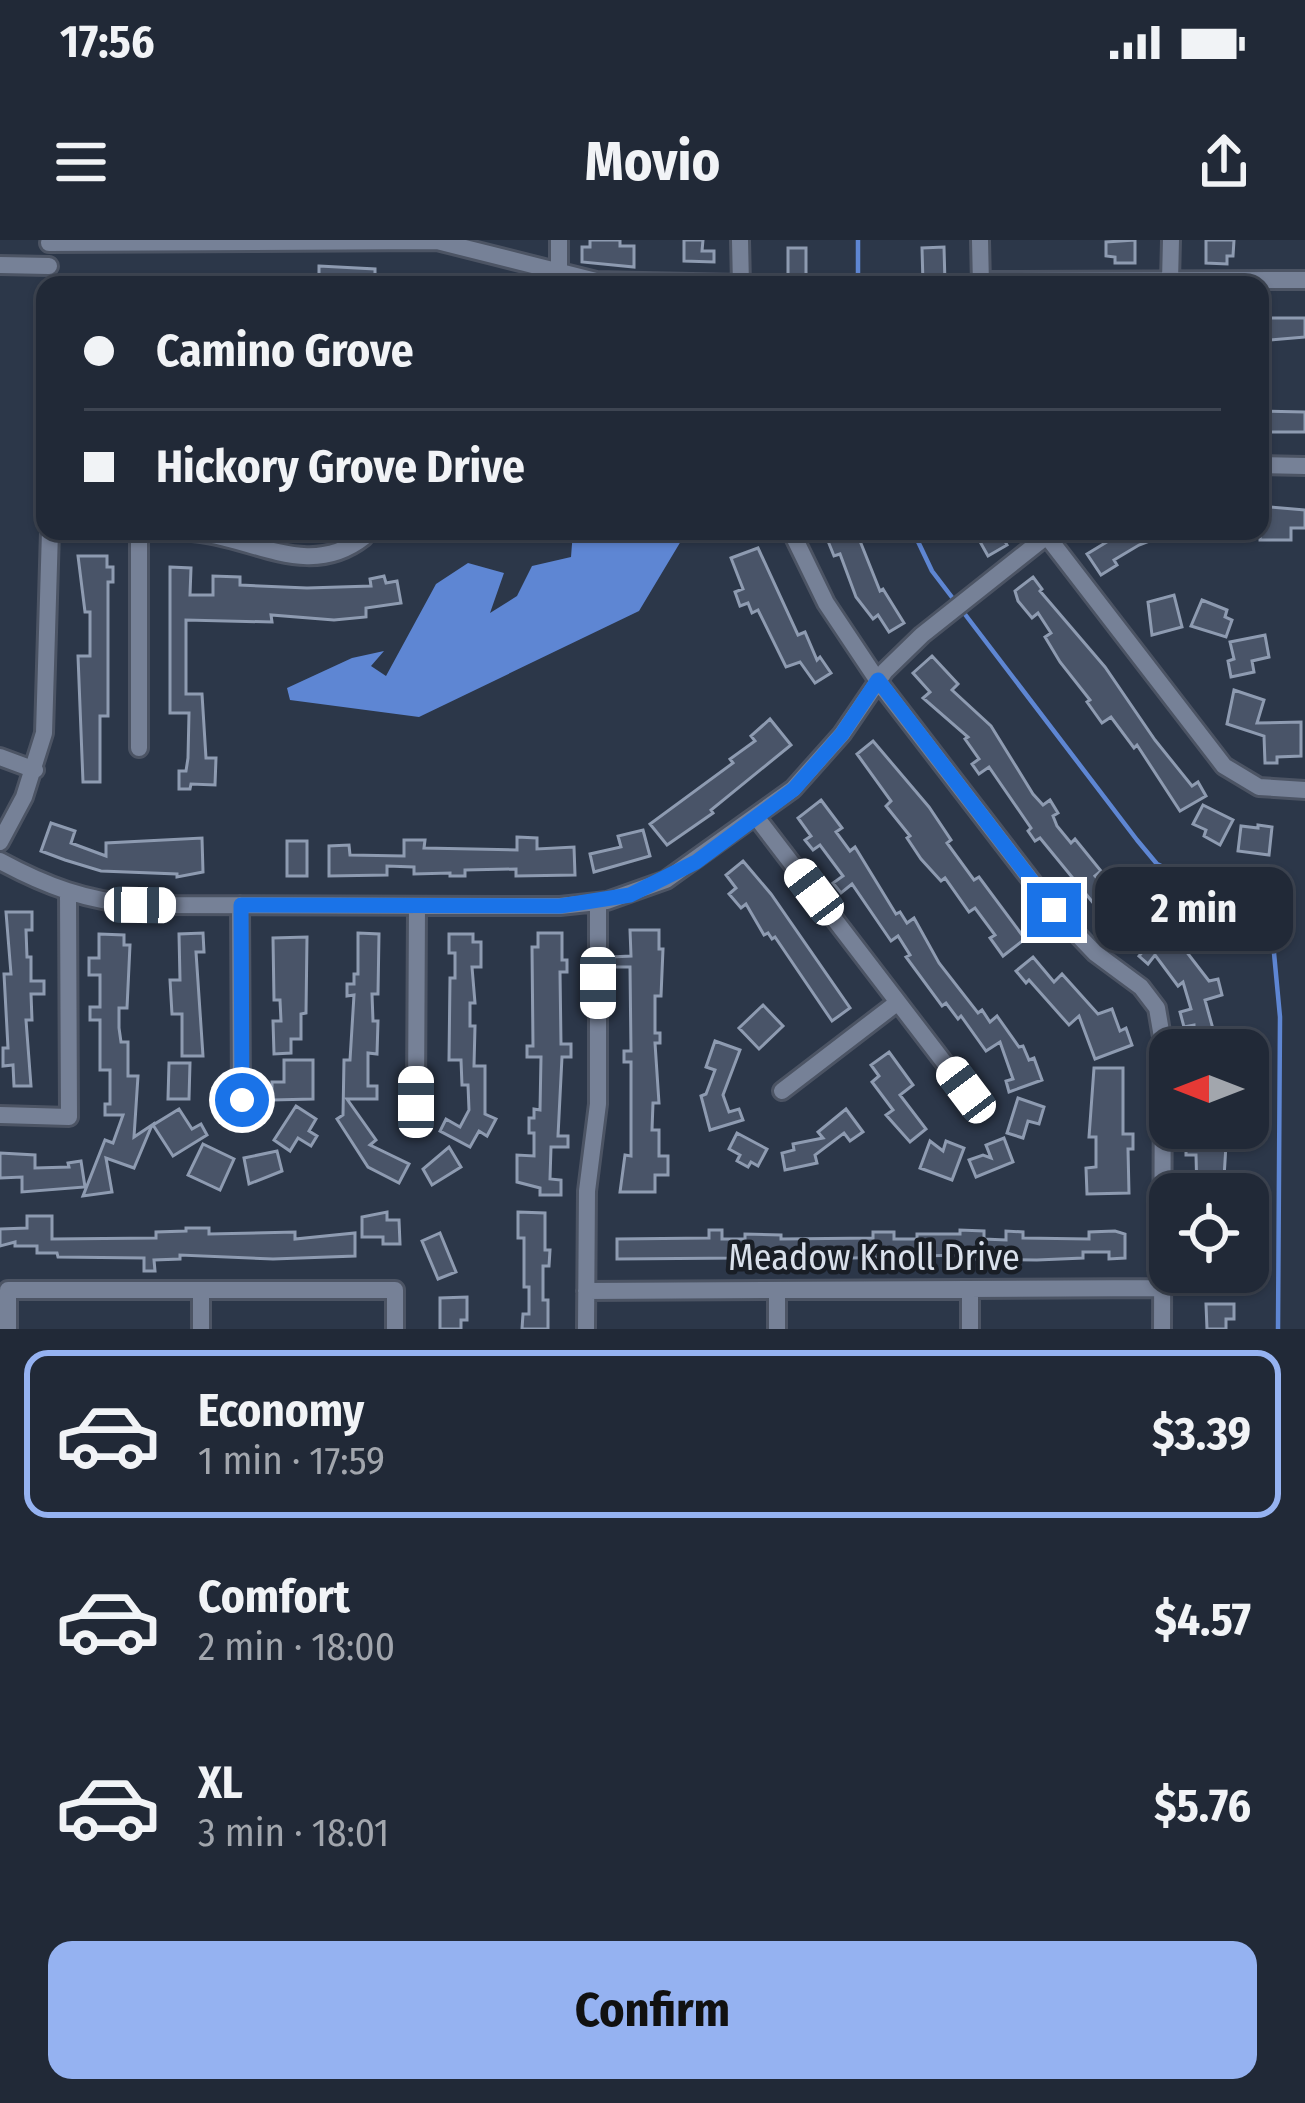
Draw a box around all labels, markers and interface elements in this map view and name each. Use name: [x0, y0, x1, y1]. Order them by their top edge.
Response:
text: 17:56: [60, 15, 155, 69]
icon: menu: [48, 129, 114, 195]
icon: share: [1191, 129, 1257, 195]
text: Movio: [585, 130, 720, 194]
text: Camino Grove: [156, 324, 414, 378]
text: Hickory Grove Drive: [156, 440, 525, 494]
car: [778, 852, 850, 932]
callout: 2 min: [1096, 868, 1294, 952]
route end: [1027, 883, 1081, 937]
car: [104, 886, 176, 924]
text: 2 min: [1151, 886, 1237, 932]
car: [580, 947, 616, 1019]
north arrow: [1149, 1029, 1269, 1149]
map controls: [1149, 1029, 1269, 1293]
car: [930, 1050, 1002, 1130]
car: [398, 1066, 434, 1138]
route start: [215, 1073, 269, 1127]
button: locate: [1149, 1173, 1269, 1293]
street label: Meadow Knoll Drive: [728, 1236, 1020, 1280]
icon: car: [54, 1380, 162, 1488]
text: Economy: [198, 1384, 364, 1438]
text: $3.39: [1152, 1407, 1251, 1461]
text: 1 min · 17:59: [198, 1438, 385, 1484]
icon: car: [54, 1566, 162, 1674]
text: Comfort: [198, 1570, 350, 1624]
text: $4.57: [1154, 1593, 1251, 1647]
text: 2 min · 18:00: [198, 1624, 395, 1670]
icon: car: [54, 1752, 162, 1860]
text: XL: [198, 1756, 243, 1810]
text: $5.76: [1154, 1779, 1251, 1833]
text: 3 min · 18:01: [198, 1810, 389, 1856]
button: Confirm: [48, 1941, 1257, 2079]

